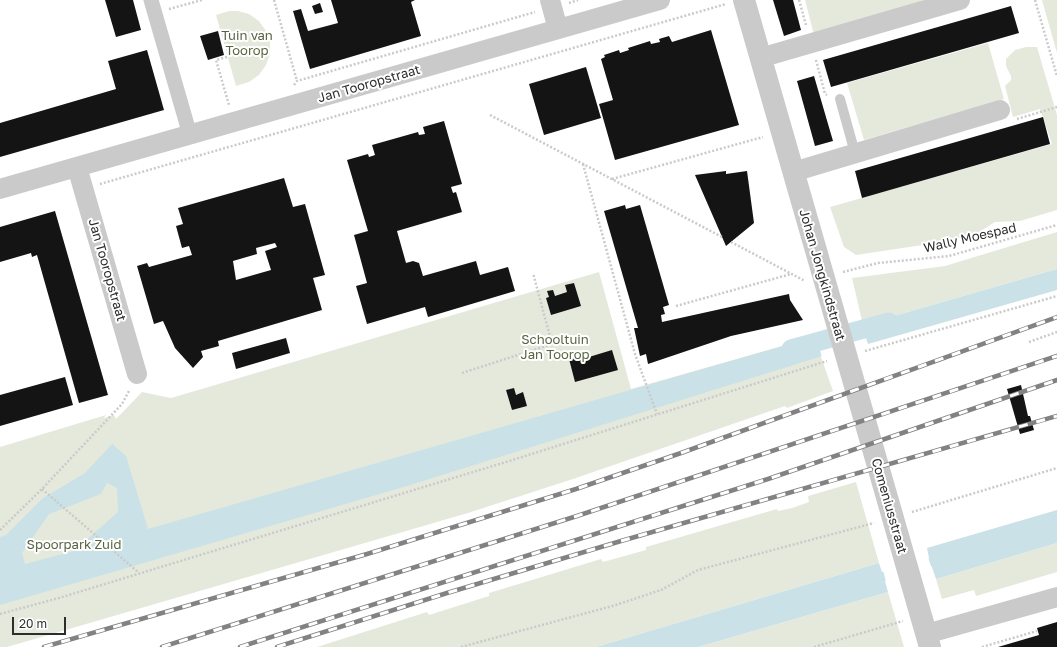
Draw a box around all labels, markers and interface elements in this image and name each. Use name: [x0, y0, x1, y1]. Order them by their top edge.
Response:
park label: Tuin van Toorop: [221, 28, 273, 59]
street label: Jan Tooropstraat: [316, 62, 422, 106]
street label: Johan Jongkindstraat: [796, 207, 848, 343]
street label: Jan Tooropstraat: [85, 217, 129, 323]
street label: Wally Moespad: [922, 220, 1018, 256]
park label: Schooltuin Jan Toorop: [520, 332, 590, 363]
street label: Comeniusstraat: [868, 456, 910, 556]
park label: Spoorpark Zuid: [27, 537, 121, 553]
scale bar: [14, 609, 68, 635]
text: 20 m: [19, 616, 47, 631]

